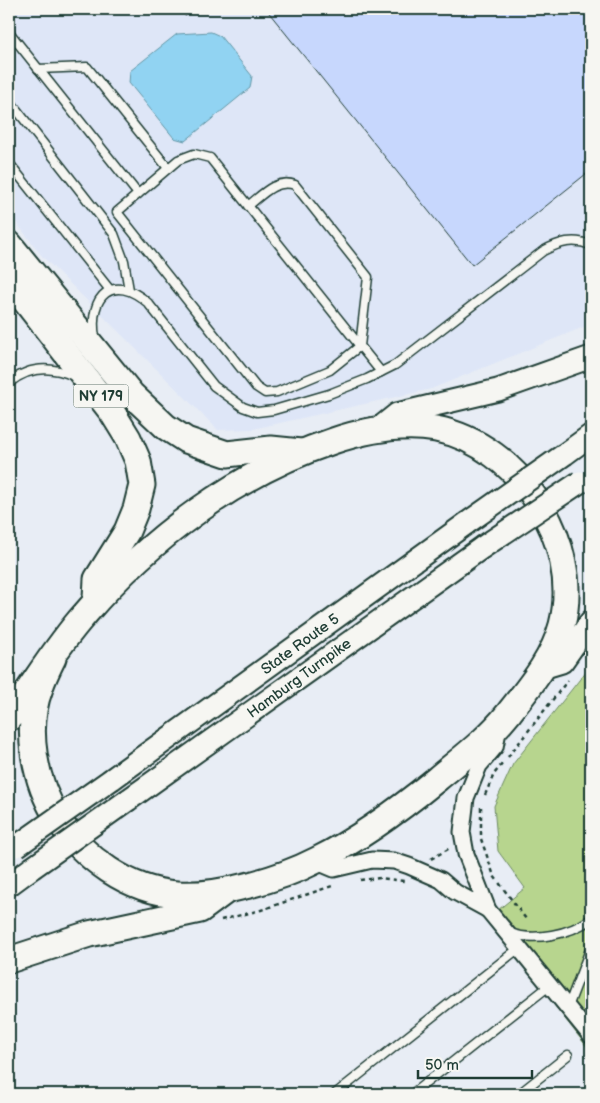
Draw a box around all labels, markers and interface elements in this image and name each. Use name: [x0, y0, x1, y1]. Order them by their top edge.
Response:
road number: NY 179: [74, 384, 128, 408]
street label: State Route 5: [258, 610, 343, 679]
street label: Hamburg Turnpike: [243, 634, 355, 723]
scale bar: [418, 1048, 531, 1080]
text: 50 m: [425, 1056, 459, 1075]

